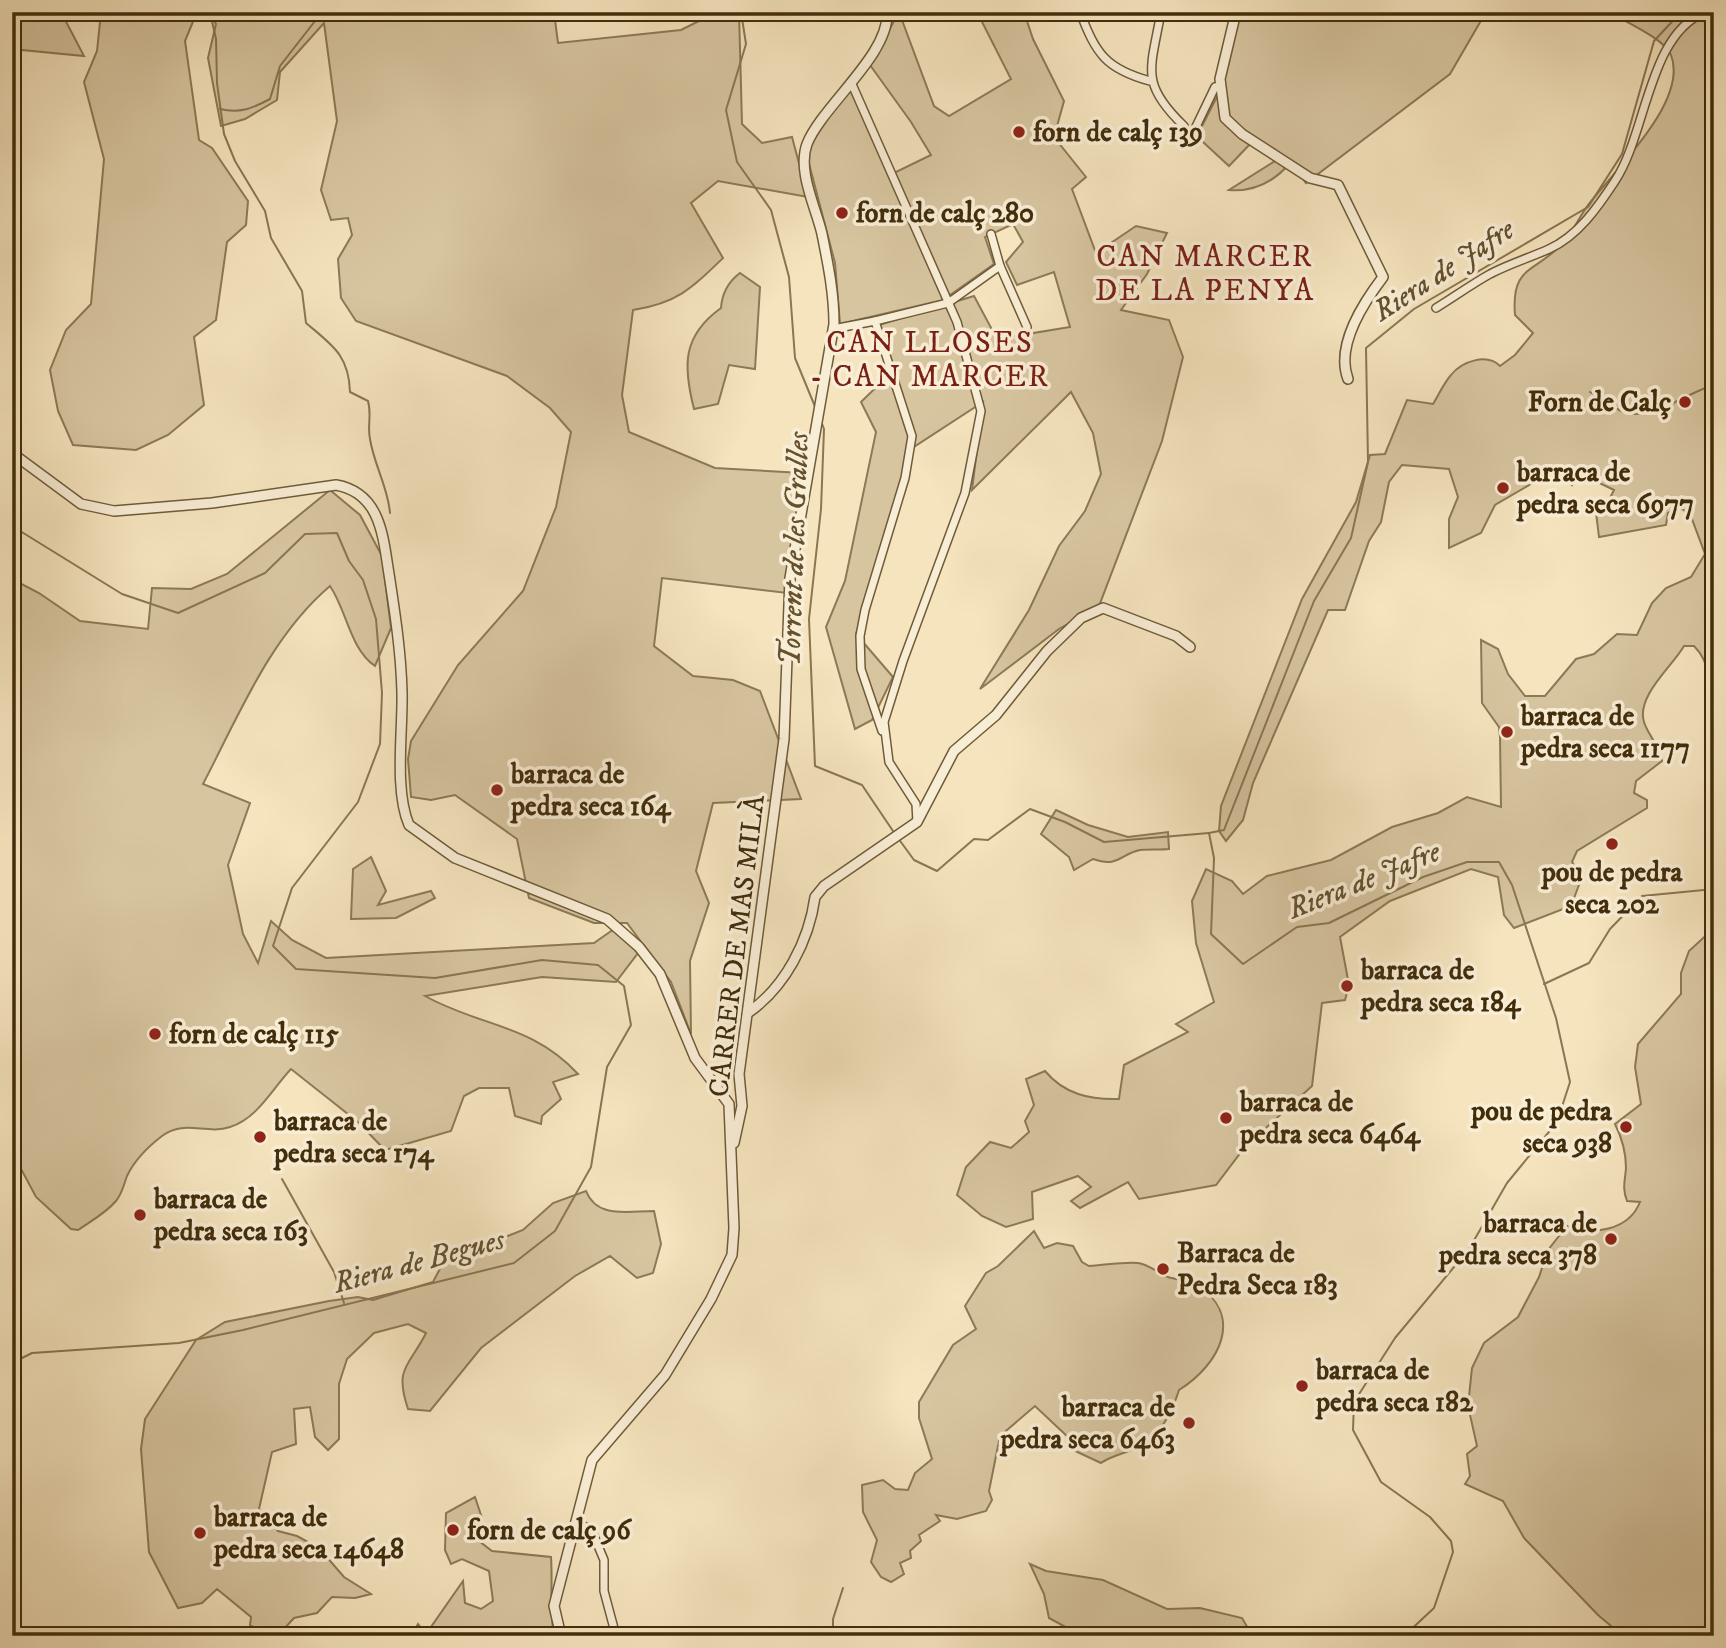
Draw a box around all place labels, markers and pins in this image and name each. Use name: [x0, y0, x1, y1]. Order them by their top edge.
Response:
place label: forn de calç 139: [1032, 115, 1203, 150]
marker: forn de calç 139: [1011, 124, 1027, 140]
place label: forn de calç 280: [855, 196, 1034, 231]
marker: forn de calç 280: [834, 205, 850, 221]
place label: Forn de Calç: [1528, 385, 1671, 420]
marker: Forn de Calç: [1677, 394, 1693, 410]
place label: barraca de pedra seca 6977: [1516, 455, 1694, 522]
marker: barraca de pedra seca 6977: [1495, 480, 1511, 496]
place label: barraca de pedra seca 1177: [1520, 699, 1690, 766]
marker: barraca de pedra seca 1177: [1499, 724, 1515, 740]
place label: barraca de pedra seca 164: [510, 757, 673, 824]
marker: barraca de pedra seca 164: [489, 782, 505, 798]
marker: pou de pedra seca 202: [1604, 836, 1620, 852]
place label: pou de pedra seca 202: [1541, 855, 1683, 922]
place label: barraca de pedra seca 184: [1360, 953, 1522, 1020]
marker: barraca de pedra seca 184: [1339, 978, 1355, 994]
place label: forn de calç 115: [168, 1017, 339, 1052]
marker: forn de calç 115: [147, 1026, 163, 1042]
place label: barraca de pedra seca 6464: [1239, 1085, 1422, 1152]
place label: pou de pedra seca 938: [1470, 1094, 1613, 1161]
place label: barraca de pedra seca 174: [273, 1104, 435, 1171]
marker: barraca de pedra seca 6464: [1218, 1110, 1234, 1126]
marker: pou de pedra seca 938: [1618, 1119, 1634, 1135]
marker: barraca de pedra seca 174: [252, 1129, 268, 1145]
place label: barraca de pedra seca 163: [153, 1182, 308, 1249]
place label: barraca de pedra seca 378: [1438, 1206, 1597, 1273]
marker: barraca de pedra seca 163: [132, 1207, 148, 1223]
marker: barraca de pedra seca 378: [1603, 1231, 1619, 1247]
place label: Barraca de Pedra Seca 183: [1177, 1236, 1338, 1303]
marker: Barraca de Pedra Seca 183: [1155, 1261, 1171, 1277]
place label: barraca de pedra seca 182: [1315, 1353, 1473, 1420]
marker: barraca de pedra seca 182: [1294, 1378, 1310, 1394]
place label: barraca de pedra seca 6463: [999, 1390, 1175, 1457]
marker: barraca de pedra seca 6463: [1181, 1415, 1197, 1431]
place label: barraca de pedra seca 14648: [213, 1500, 404, 1567]
place label: forn de calç 96: [466, 1513, 632, 1548]
marker: forn de calç 96: [445, 1522, 461, 1538]
marker: barraca de pedra seca 14648: [192, 1525, 208, 1541]

